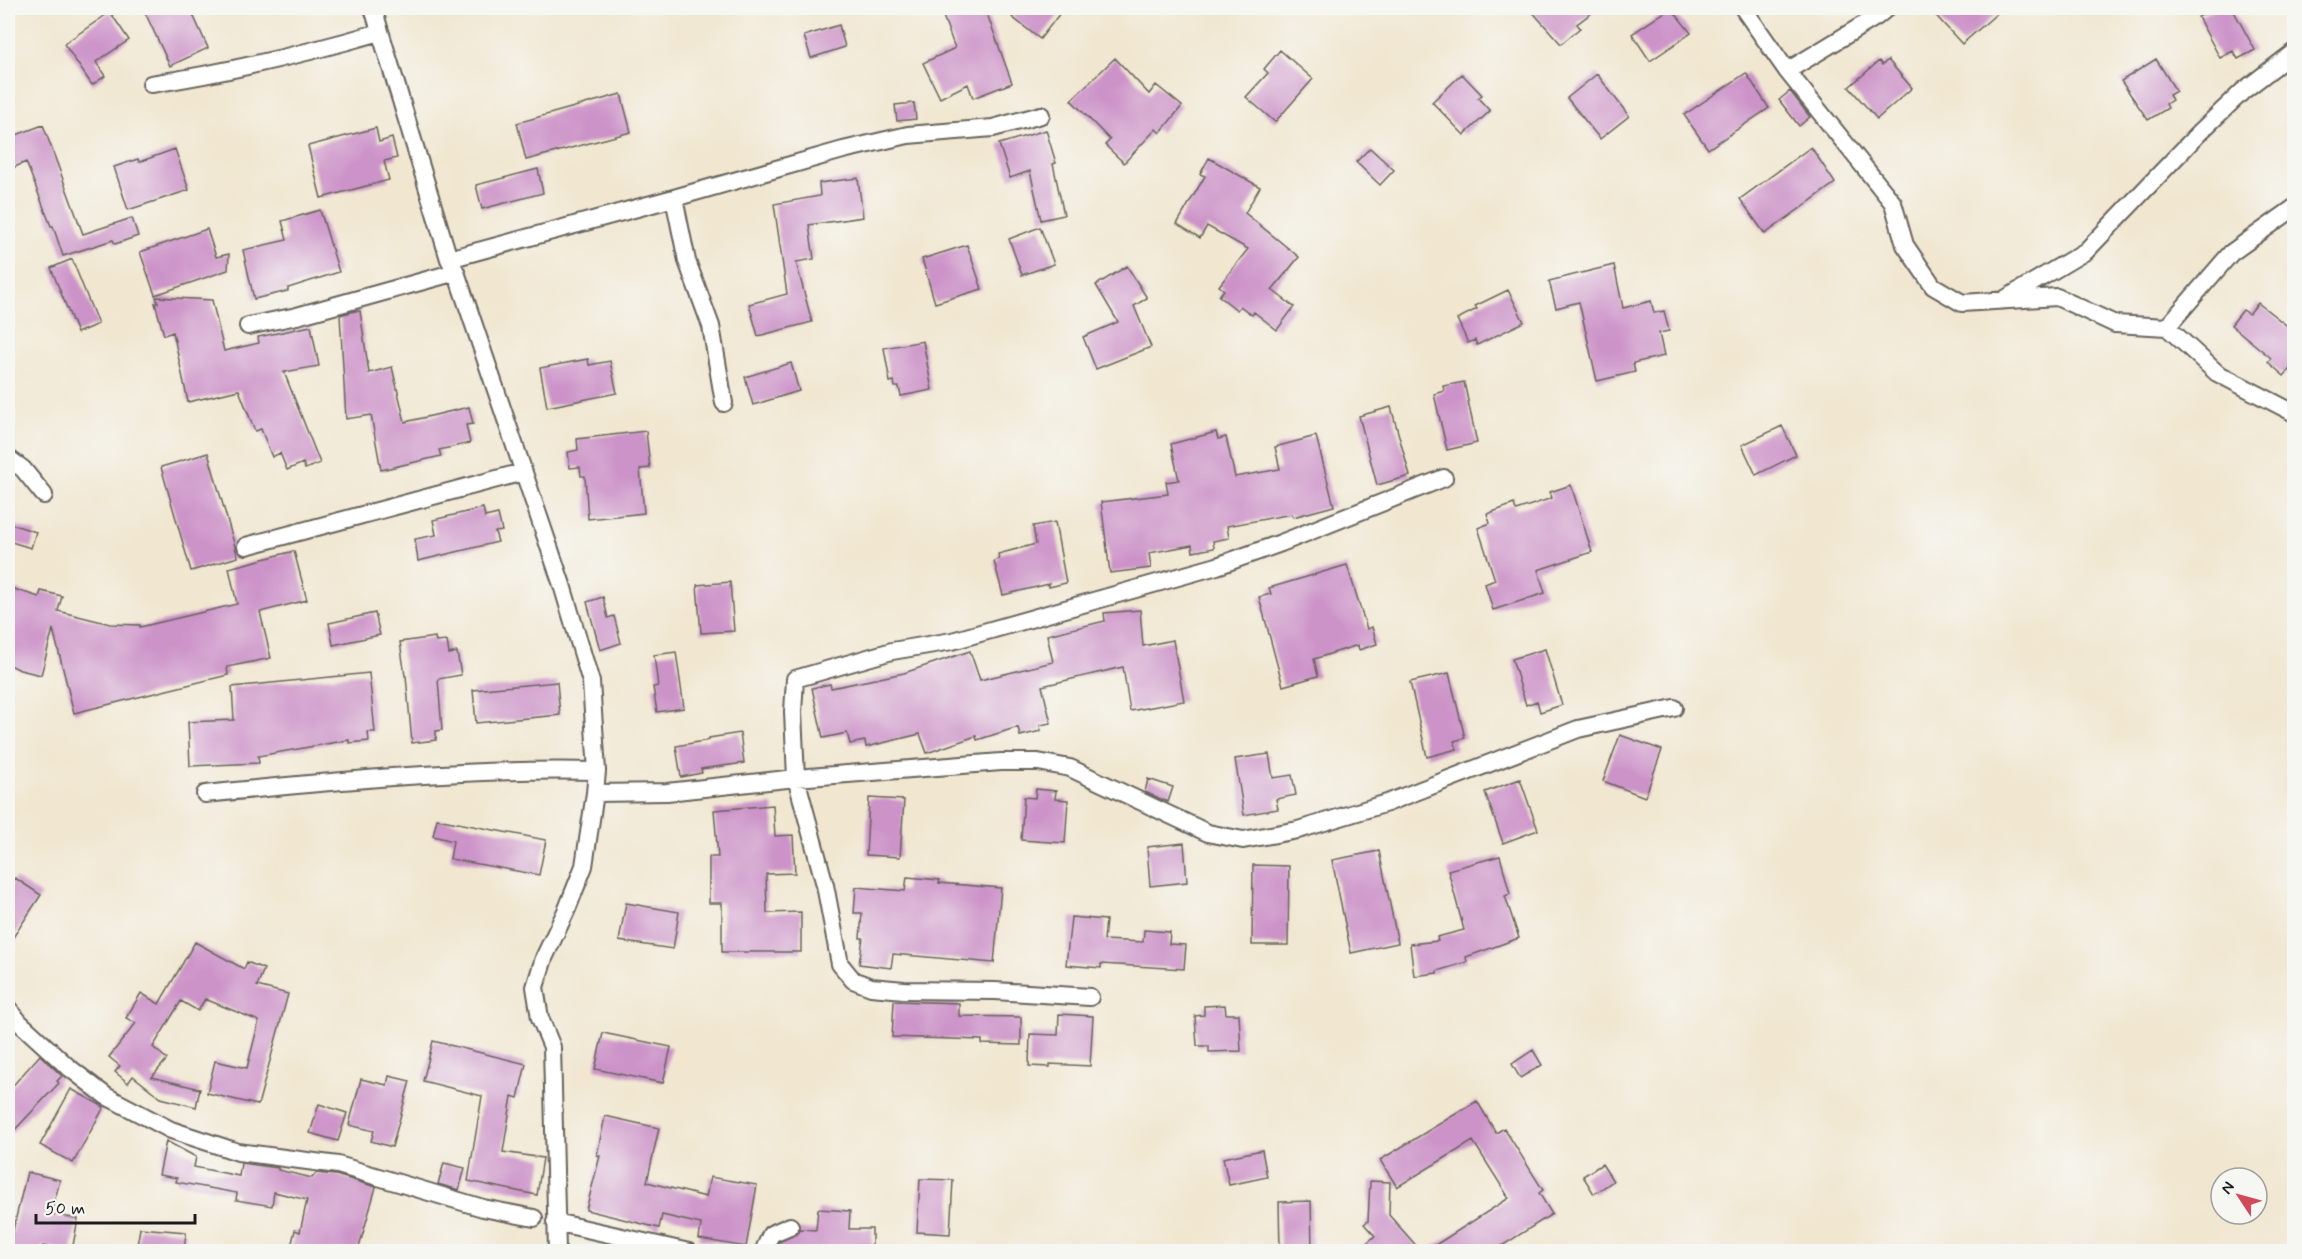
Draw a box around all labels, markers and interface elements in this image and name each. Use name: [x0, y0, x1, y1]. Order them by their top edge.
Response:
north arrow: [2209, 1166, 2269, 1226]
text: N: [2216, 1178, 2240, 1199]
scale bar: [36, 1187, 195, 1225]
text: 50 m: [45, 1197, 85, 1221]

